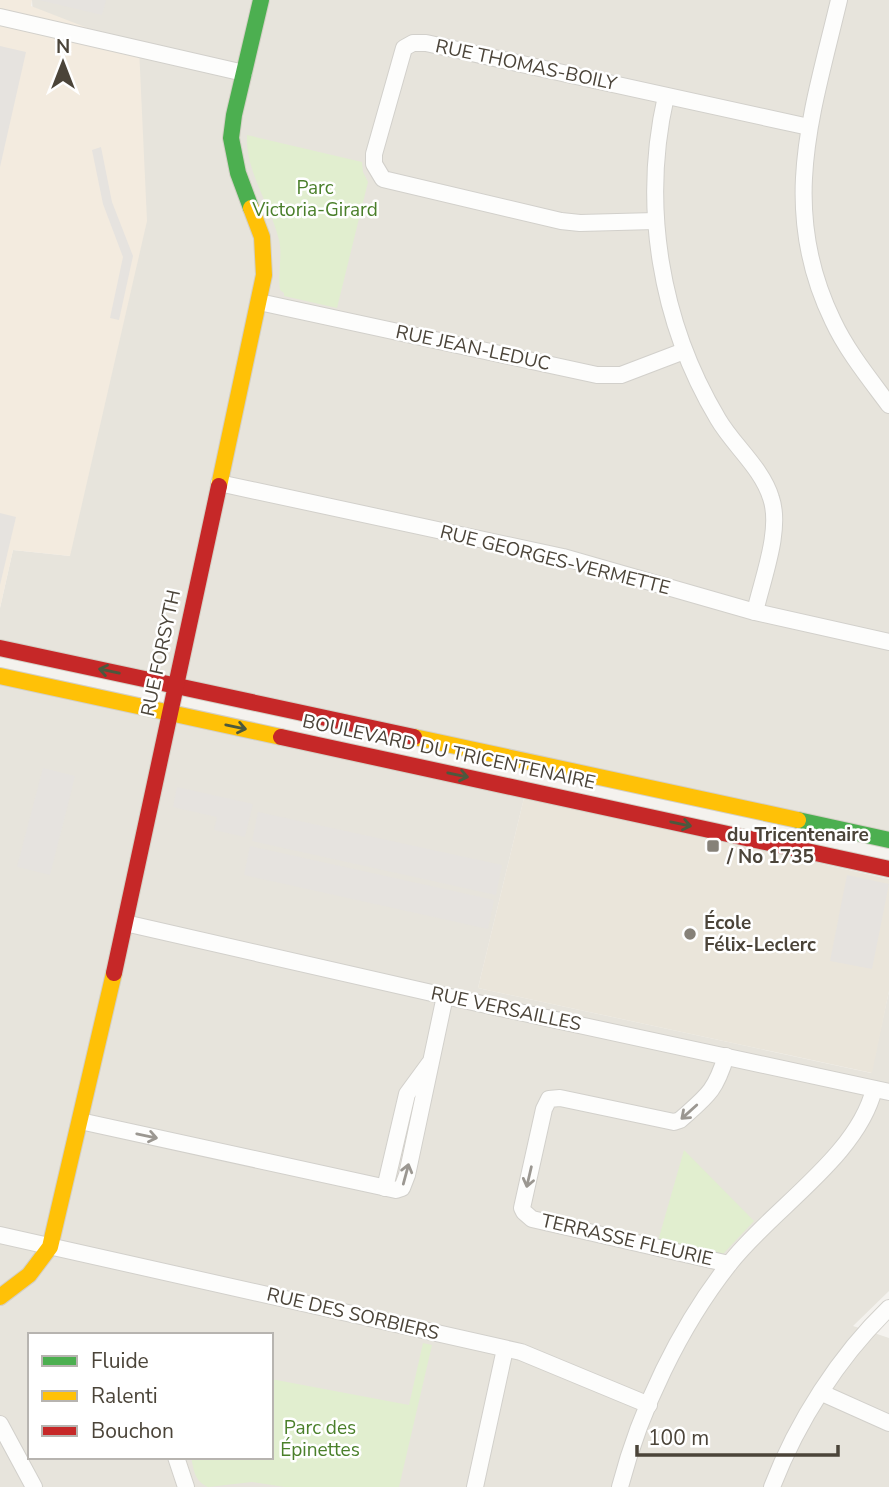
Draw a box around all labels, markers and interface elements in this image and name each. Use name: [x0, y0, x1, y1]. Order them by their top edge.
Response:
north arrow: [28, 28, 98, 98]
street label: RUE THOMAS-BOILY: [433, 33, 620, 97]
text: N: [56, 34, 70, 60]
park label: Parc Victoria-Girard: [251, 175, 378, 223]
street label: RUE JEAN-LEDUC: [393, 319, 553, 377]
street label: RUE GEORGES-VERMETTE: [437, 519, 673, 601]
street label: RUE FORSYTH: [135, 587, 187, 719]
one-way arrow: [98, 663, 121, 677]
street label: BOULEVARD DU TRICENTENAIRE: [300, 708, 598, 796]
one-way arrow: [224, 721, 247, 734]
one-way arrow: [446, 769, 469, 783]
one-way arrow: [669, 817, 692, 831]
place label: du Tricentenaire / No 1735: [726, 822, 869, 870]
marker: du Tricentenaire / No 1735: [705, 838, 721, 854]
place label: École Félix-Leclerc: [704, 910, 816, 958]
marker: École Félix-Leclerc: [682, 926, 698, 942]
street label: RUE VERSAILLES: [428, 980, 584, 1038]
one-way arrow: [681, 1103, 698, 1120]
one-way arrow: [135, 1130, 158, 1143]
one-way arrow: [401, 1163, 414, 1185]
one-way arrow: [521, 1165, 535, 1188]
street label: TERRASSE FLEURIE: [539, 1208, 715, 1272]
street label: RUE DES SORBIERS: [264, 1282, 442, 1346]
legend: [28, 1333, 273, 1459]
text: Fluide: [91, 1347, 149, 1375]
text: Ralenti: [91, 1382, 158, 1410]
scale bar: [637, 1414, 838, 1458]
park label: Parc des Épinettes: [280, 1415, 360, 1463]
text: Bouchon: [91, 1417, 174, 1445]
text: 100 m: [648, 1424, 709, 1452]

